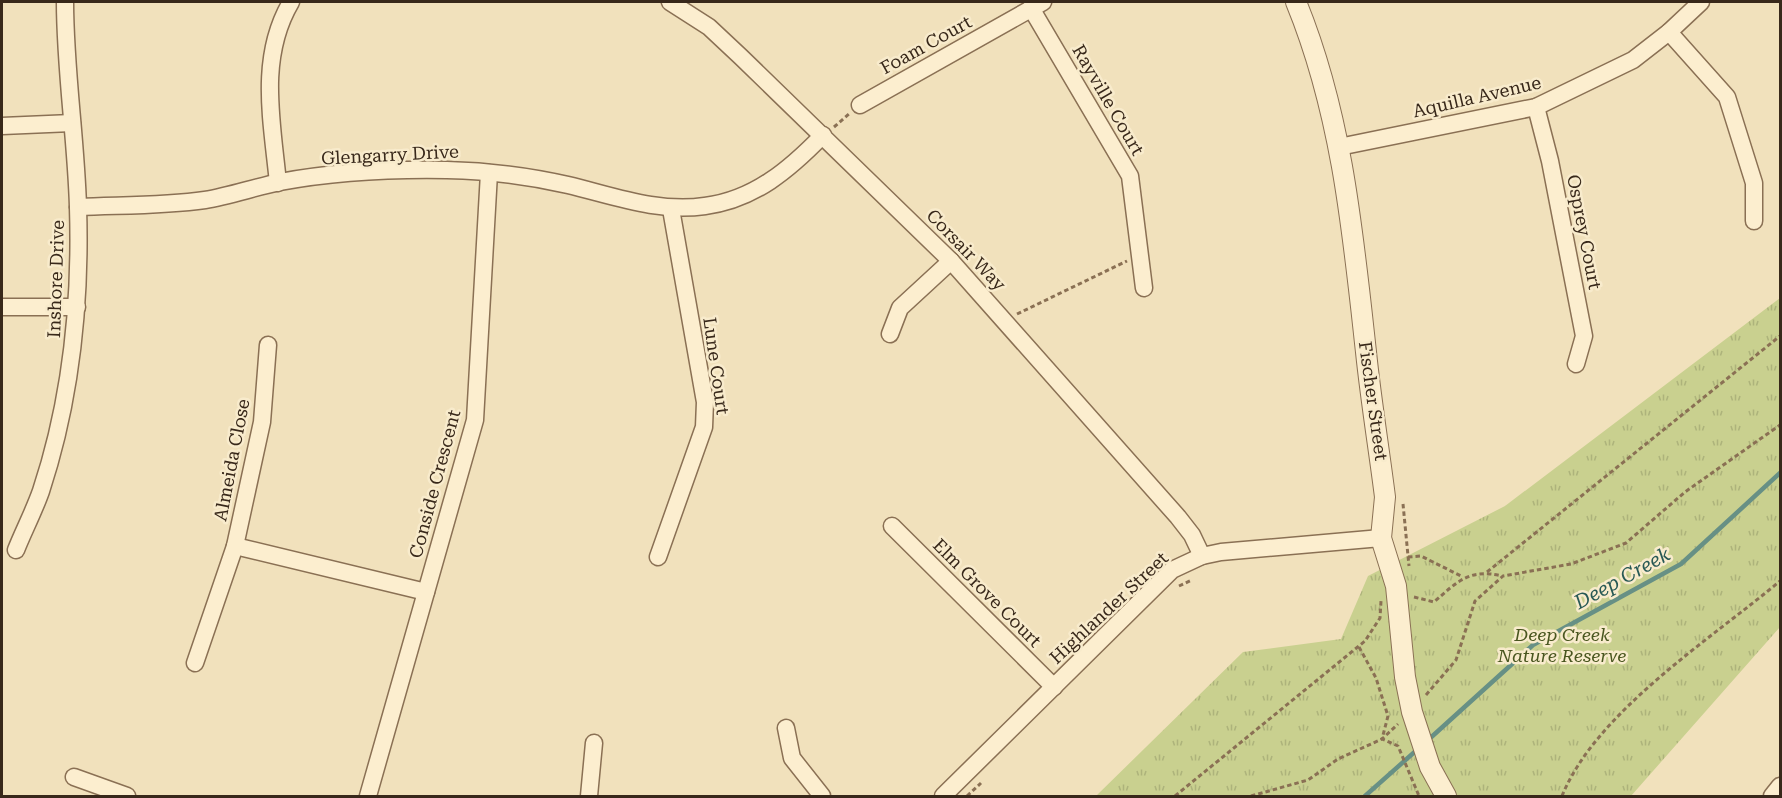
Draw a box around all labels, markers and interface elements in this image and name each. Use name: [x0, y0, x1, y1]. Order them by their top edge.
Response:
street label: Foam Court: [876, 11, 975, 78]
street label: Rayville Court: [1068, 41, 1149, 159]
street label: Aquilla Avenue: [1411, 72, 1543, 121]
street label: Glengarry Drive: [321, 140, 460, 169]
street label: Osprey Court: [1563, 173, 1606, 291]
street label: Corsair Way: [922, 205, 1011, 295]
street label: Inshore Drive: [43, 219, 68, 338]
street label: Lune Court: [699, 316, 734, 416]
street label: Fischer Street: [1355, 340, 1392, 462]
street label: Almeida Close: [209, 397, 254, 523]
street label: Conside Crescent: [405, 407, 464, 560]
street label: Elm Grove Court: [929, 534, 1046, 651]
water label: Deep Creek: [1569, 542, 1674, 615]
street label: Highlander Street: [1045, 547, 1172, 668]
park label: Deep Creek Nature Reserve: [1497, 624, 1626, 666]

